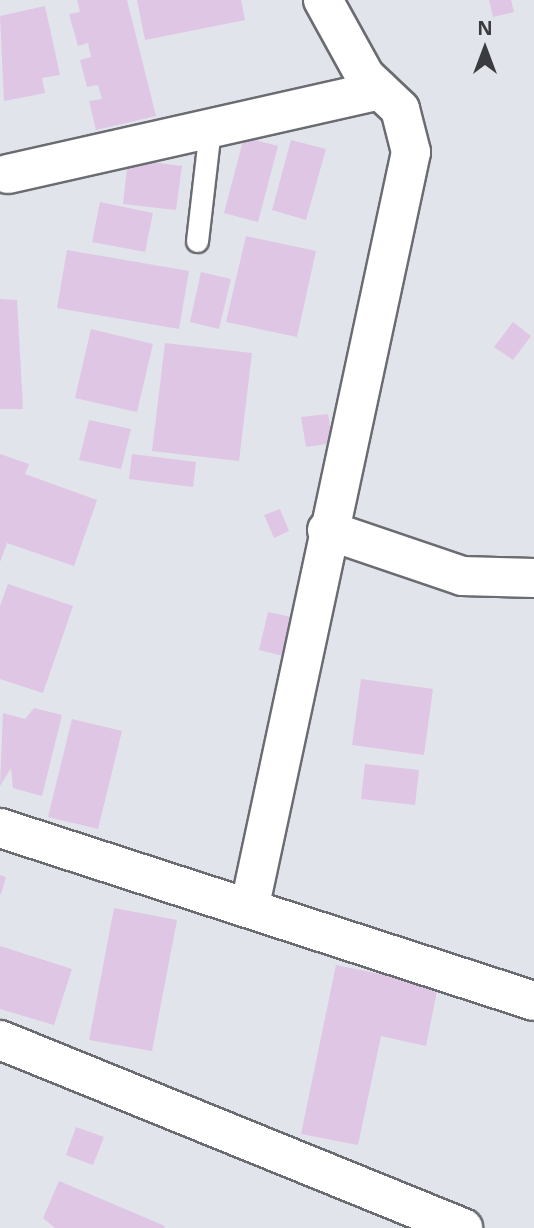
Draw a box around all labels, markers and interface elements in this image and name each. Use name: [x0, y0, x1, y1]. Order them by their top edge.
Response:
north arrow: [450, 14, 520, 84]
text: N: [477, 15, 493, 41]

